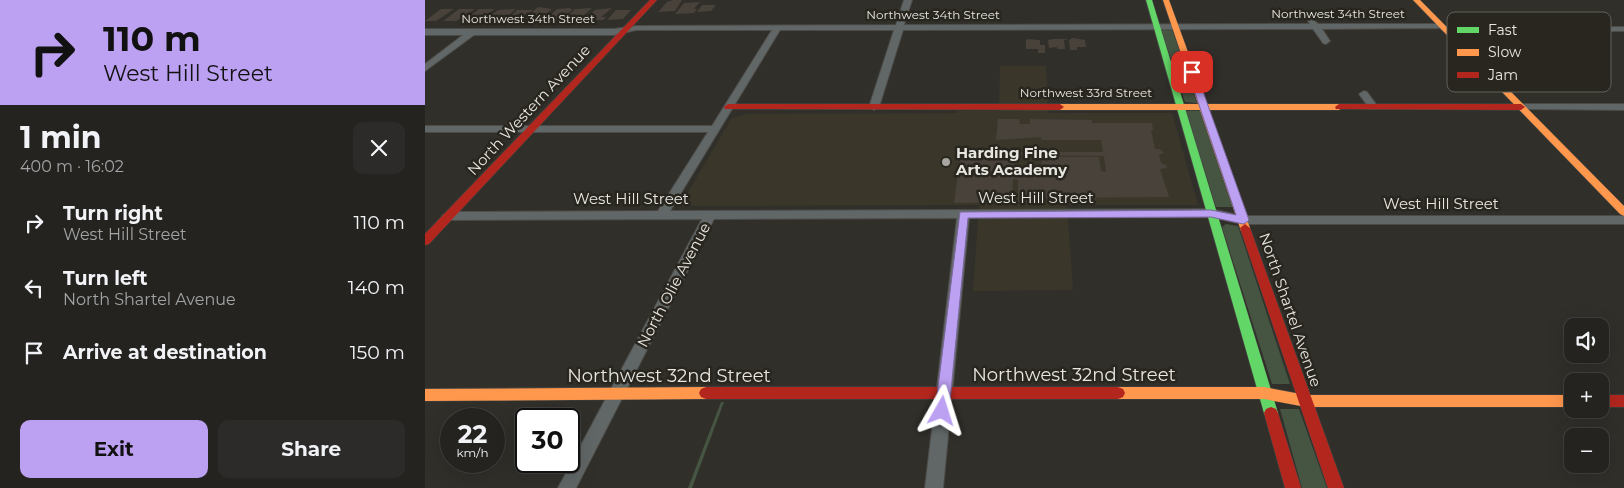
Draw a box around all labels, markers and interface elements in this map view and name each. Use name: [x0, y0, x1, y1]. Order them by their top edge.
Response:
street label: Northwest 34th Street: [1271, 6, 1405, 21]
street label: Northwest 34th Street: [866, 7, 1000, 22]
street label: Northwest 34th Street: [461, 11, 595, 26]
legend: [1447, 12, 1611, 92]
text: 110 m: [103, 17, 201, 60]
icon: right: [20, 20, 85, 85]
text: Fast: [1488, 21, 1518, 39]
street label: North Western Avenue: [463, 40, 594, 179]
text: Slow: [1488, 43, 1522, 61]
pin: [1171, 51, 1213, 93]
icon: arrive: [1178, 58, 1206, 86]
text: West Hill Street: [103, 60, 273, 87]
text: Jam: [1487, 66, 1518, 84]
street label: Northwest 33rd Street: [1020, 85, 1152, 100]
text: 1 min: [20, 119, 101, 156]
button: close: [353, 122, 405, 174]
place label: Harding Fine Arts Academy: [955, 143, 1068, 179]
marker: Harding Fine Arts Academy: [940, 156, 952, 168]
text: 400 m · 16:02: [20, 157, 124, 176]
street label: West Hill Street: [978, 188, 1094, 207]
street label: West Hill Street: [573, 189, 689, 208]
street label: West Hill Street: [1383, 194, 1499, 213]
text: Turn right: [63, 202, 163, 225]
icon: right: [20, 209, 48, 237]
text: 110 m: [354, 211, 405, 234]
street label: North Olie Avenue: [633, 219, 714, 350]
text: West Hill Street: [63, 225, 187, 244]
street label: North Shartel Avenue: [1255, 230, 1326, 389]
text: Turn left: [63, 267, 148, 290]
icon: left: [20, 274, 48, 302]
text: 140 m: [348, 276, 405, 299]
text: North Shartel Avenue: [63, 290, 236, 309]
map controls: [1564, 318, 1609, 473]
button: sound: [1564, 318, 1609, 363]
icon: arrive: [20, 339, 48, 367]
text: Arrive at destination: [63, 341, 267, 364]
text: 150 m: [350, 341, 405, 364]
street label: Northwest 32nd Street: [972, 364, 1176, 386]
street label: Northwest 32nd Street: [567, 365, 771, 387]
button: +: [1564, 373, 1609, 418]
position arrow: [915, 384, 967, 436]
speed limit sign: 30: [515, 408, 580, 473]
text: 22: [458, 419, 487, 449]
button: Exit: [20, 420, 208, 478]
button: Share: [218, 420, 405, 478]
button: −: [1564, 428, 1609, 473]
text: km/h: [456, 445, 489, 460]

